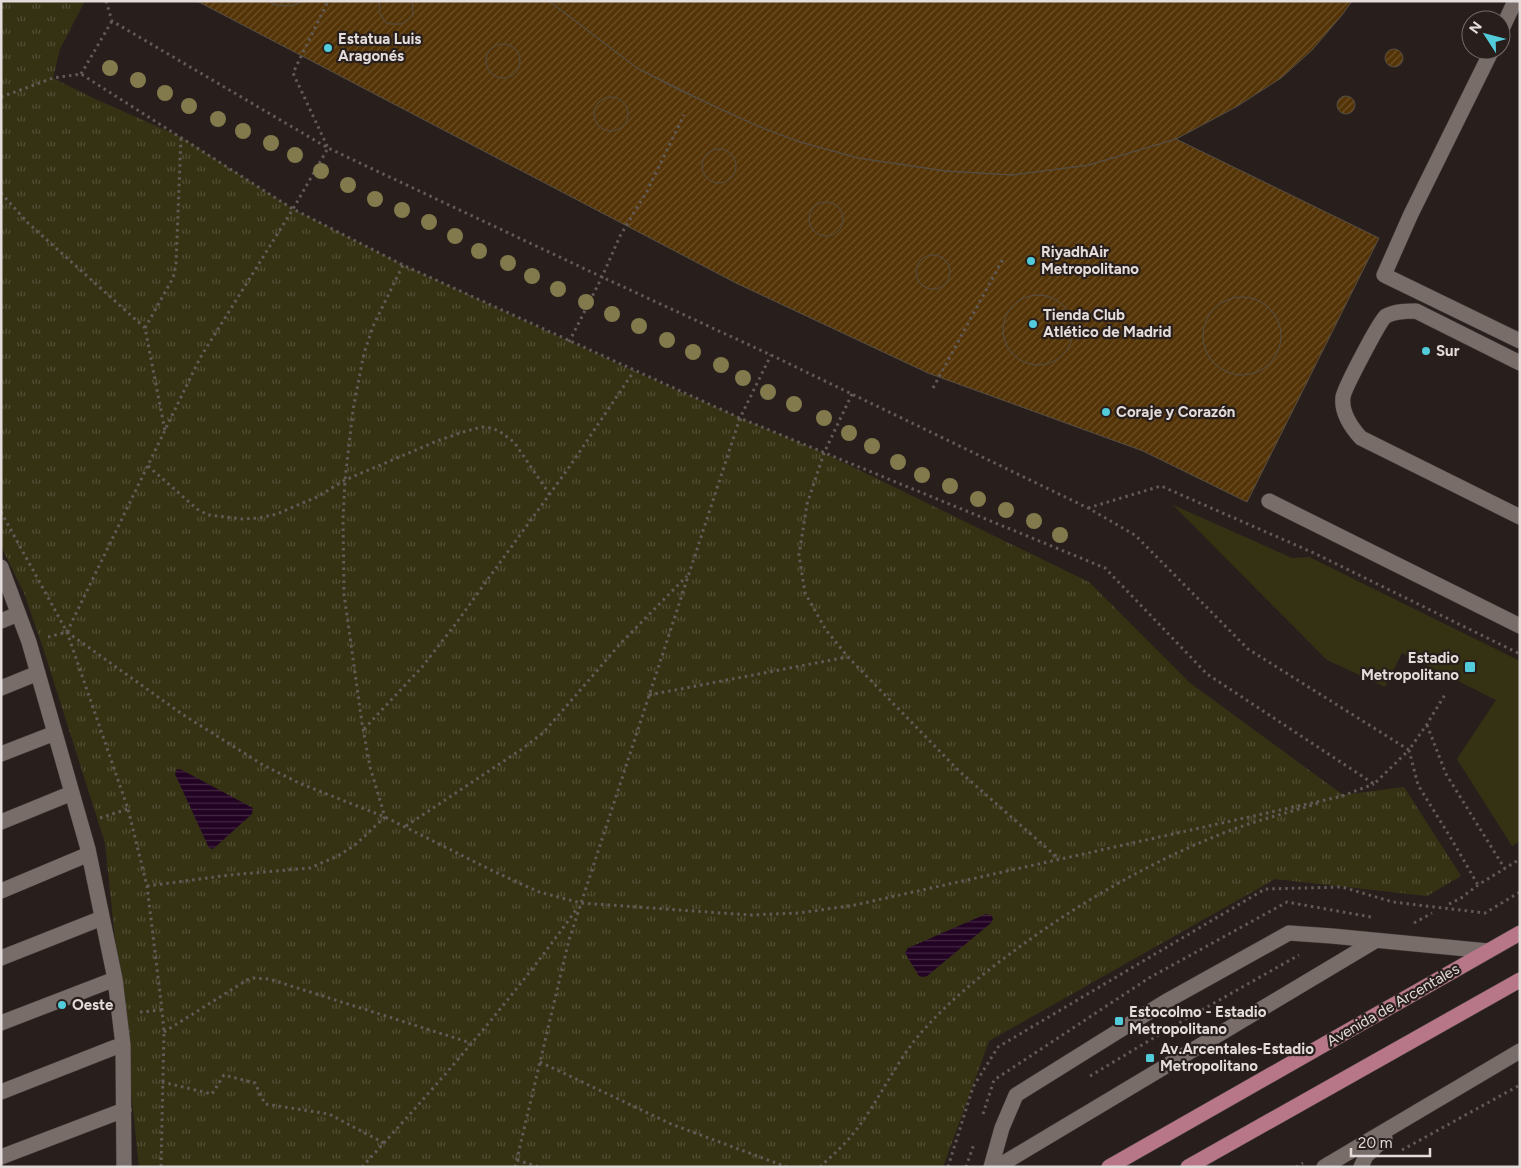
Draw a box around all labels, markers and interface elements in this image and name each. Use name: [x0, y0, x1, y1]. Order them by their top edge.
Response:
north arrow: [1461, 10, 1511, 60]
text: N: [1466, 18, 1486, 37]
place label: Estatua Luis Aragonés: [338, 30, 421, 65]
marker: Estatua Luis Aragonés: [322, 42, 334, 54]
place label: RiyadhAir Metropolitano: [1041, 243, 1139, 278]
marker: RiyadhAir Metropolitano: [1025, 255, 1037, 267]
place label: Tienda Club Atlético de Madrid: [1043, 306, 1171, 341]
marker: Tienda Club Atlético de Madrid: [1027, 318, 1039, 330]
place label: Sur: [1436, 342, 1460, 360]
marker: Sur: [1420, 345, 1432, 357]
place label: Coraje y Corazón: [1116, 403, 1235, 421]
marker: Coraje y Corazón: [1100, 406, 1112, 418]
place label: Estadio Metropolitano: [1361, 649, 1459, 684]
marker: Estadio Metropolitano: [1463, 660, 1477, 674]
street label: Avenida de Arcentales: [1323, 960, 1463, 1050]
place label: Oeste: [72, 996, 114, 1014]
marker: Oeste: [56, 999, 68, 1011]
place label: Estocolmo - Estadio Metropolitano: [1129, 1003, 1267, 1038]
marker: Estocolmo - Estadio Metropolitano: [1113, 1015, 1125, 1027]
place label: Av.Arcentales-Estadio Metropolitano: [1160, 1040, 1314, 1075]
marker: Av.Arcentales-Estadio Metropolitano: [1144, 1052, 1156, 1064]
scale bar: [1351, 1126, 1430, 1158]
text: 20 m: [1358, 1134, 1392, 1152]

